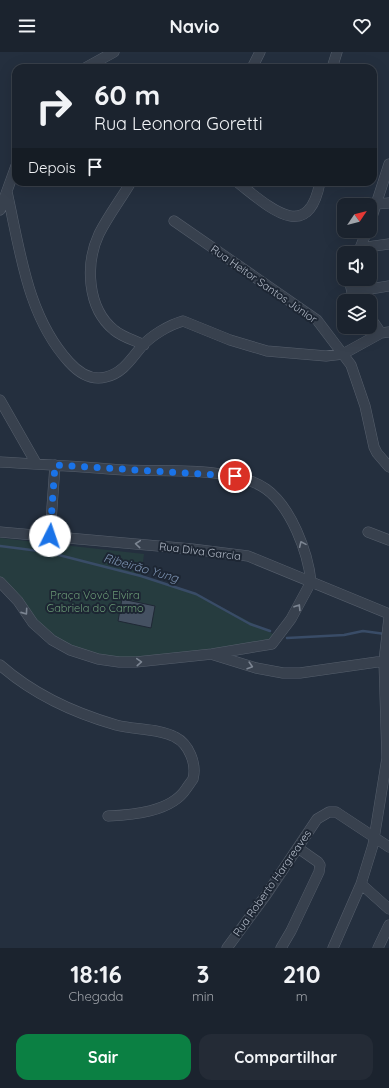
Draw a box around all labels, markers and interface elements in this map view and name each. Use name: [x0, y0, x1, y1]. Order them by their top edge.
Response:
icon: menu: [16, 15, 38, 37]
text: Navio: [170, 15, 219, 38]
icon: heart: [351, 15, 373, 37]
text: 60 m: [94, 77, 160, 112]
icon: right: [28, 80, 80, 132]
text: Rua Leonora Goretti: [94, 112, 263, 135]
icon: arrive: [84, 156, 106, 178]
text: Depois: [28, 158, 76, 177]
north arrow: [337, 198, 377, 238]
map controls: [337, 198, 377, 334]
street label: Rua Heitor Santos Júnior: [208, 242, 321, 327]
button: sound: [337, 246, 377, 286]
button: layers: [337, 294, 377, 334]
pin: [218, 459, 252, 493]
icon: arrive: [224, 465, 246, 487]
position arrow: [29, 515, 71, 557]
one-way arrow: [135, 539, 141, 548]
street label: Rua Diva Garcia: [158, 539, 242, 563]
one-way arrow: [299, 541, 307, 549]
water label: Ribeirão Yung: [102, 550, 182, 586]
park label: Praça Vovó Elvira Gabriela do Carmo: [46, 588, 144, 615]
one-way arrow: [293, 604, 300, 611]
one-way arrow: [20, 607, 27, 614]
one-way arrow: [136, 657, 142, 666]
one-way arrow: [246, 661, 253, 670]
street label: Rua Roberto Hargreaves: [230, 827, 314, 939]
text: 18:16: [70, 959, 122, 989]
text: 3: [197, 959, 209, 989]
text: 210: [283, 959, 320, 989]
text: Chegada: [69, 988, 123, 1004]
text: min: [192, 988, 214, 1004]
text: m: [296, 988, 307, 1004]
button: Sair: [16, 1034, 191, 1080]
button: Compartilhar: [199, 1034, 373, 1080]

